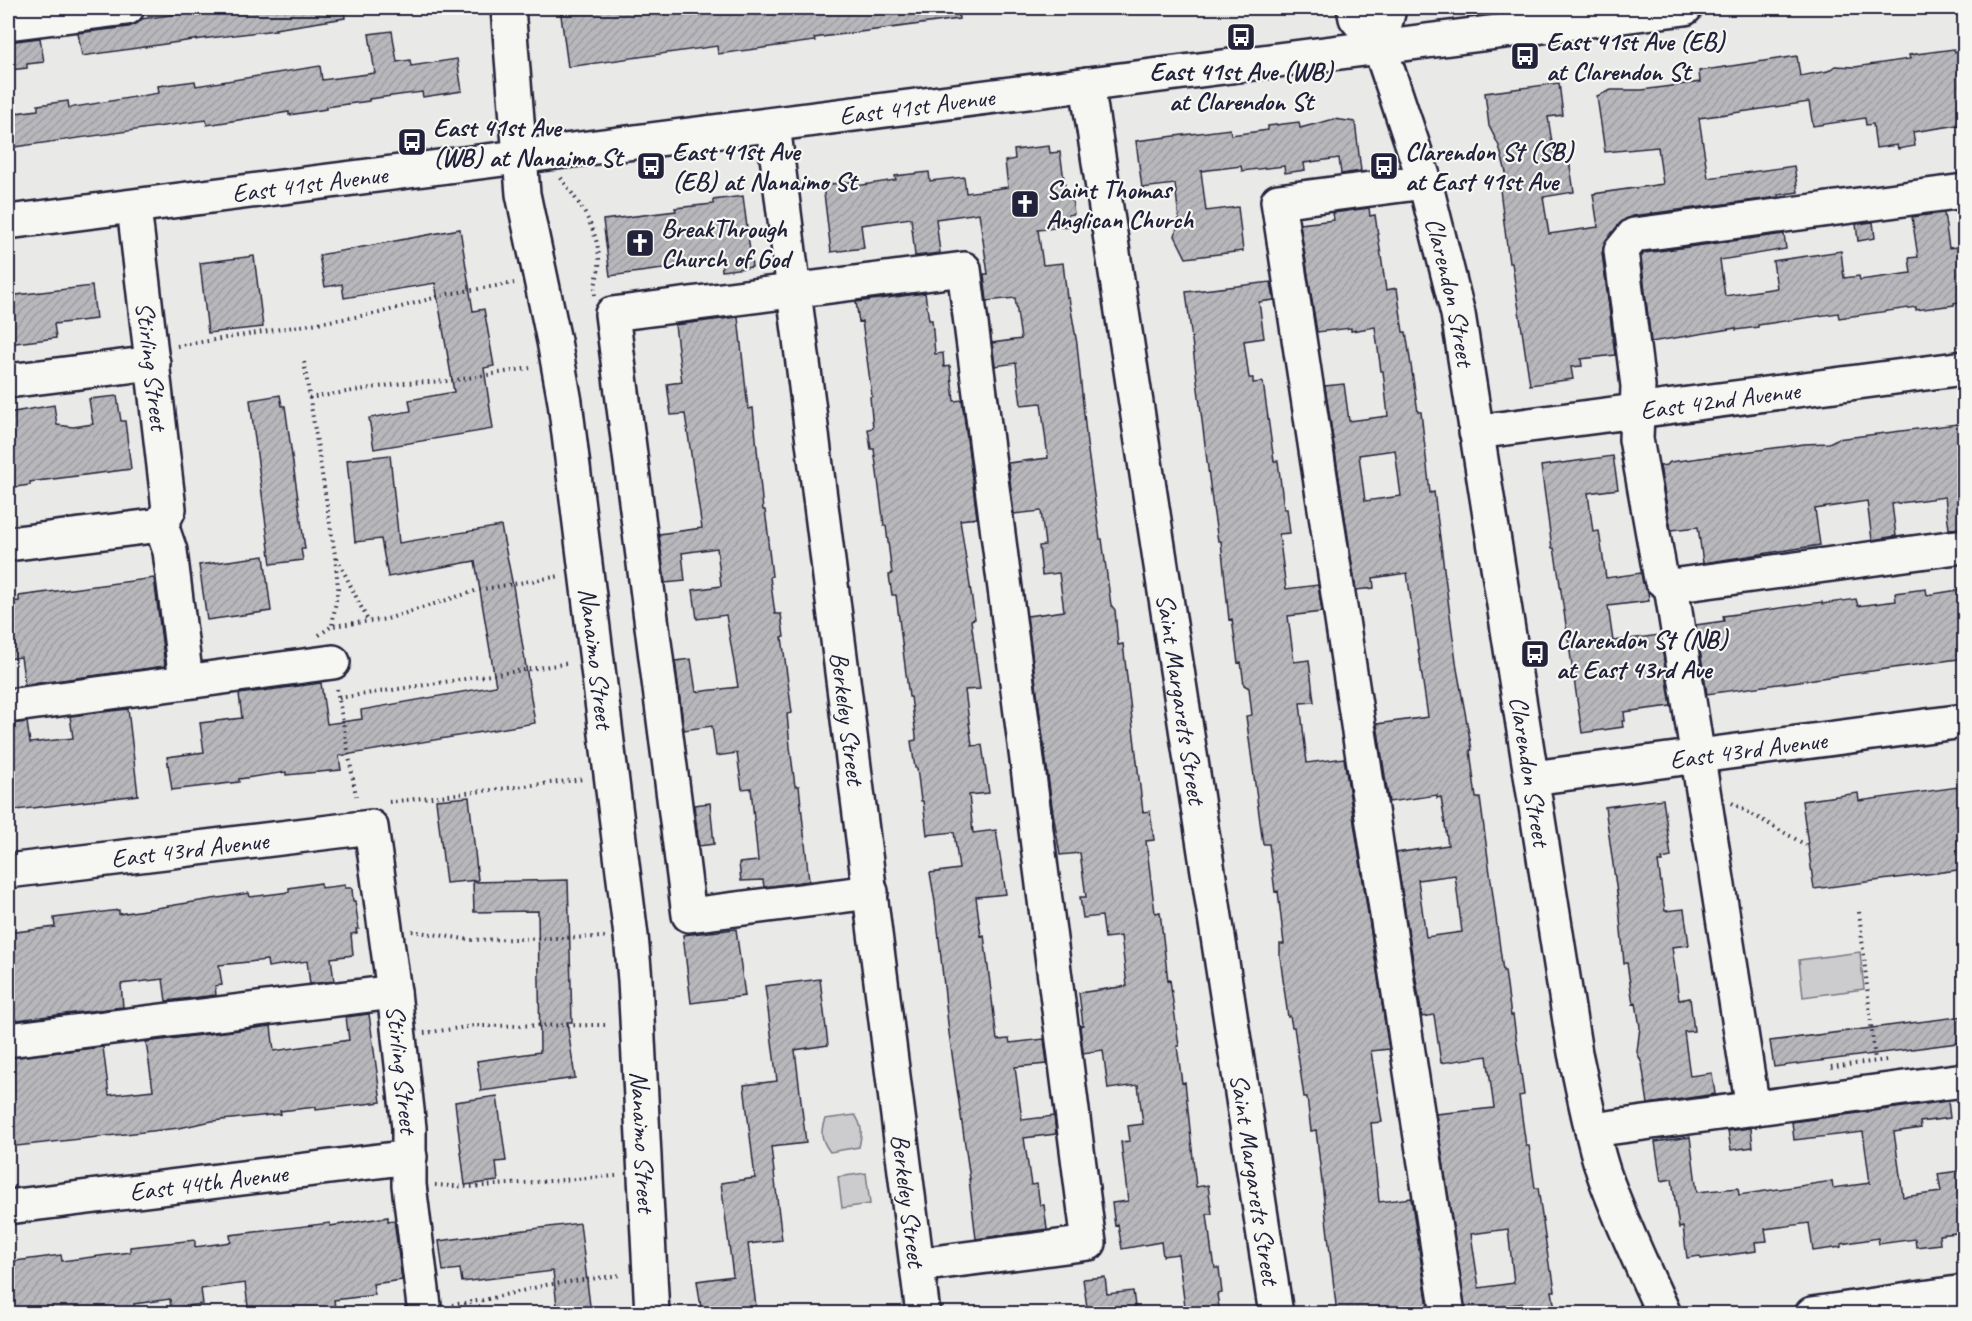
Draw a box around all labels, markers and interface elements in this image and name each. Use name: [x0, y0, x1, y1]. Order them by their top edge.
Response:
bus stop icon: East 41st Ave (WB) at Clarendon St: [1225, 21, 1257, 53]
place label: East 41st Ave (EB) at Clarendon St: [1546, 25, 1727, 88]
bus stop icon: East 41st Ave (EB) at Clarendon St: [1509, 40, 1541, 72]
place label: East 41st Ave (WB) at Clarendon St: [1149, 55, 1335, 118]
street label: East 41st Avenue: [837, 80, 998, 132]
place label: East 41st Ave (WB) at Nanaimo St: [433, 111, 625, 174]
bus stop icon: East 41st Ave (WB) at Nanaimo St: [396, 126, 428, 158]
place label: East 41st Ave (EB) at Nanaimo St: [672, 135, 859, 198]
place label: Clarendon St (SB) at East 41st Ave: [1405, 135, 1576, 198]
bus stop icon: East 41st Ave (EB) at Nanaimo St: [635, 150, 667, 182]
bus stop icon: Clarendon St (SB) at East 41st Ave: [1368, 150, 1400, 182]
street label: East 41st Avenue: [230, 157, 391, 210]
place label: Saint Thomas Anglican Church: [1046, 173, 1194, 236]
church icon: Saint Thomas Anglican Church: [1009, 188, 1041, 220]
place label: BreakThrough Church of God: [661, 212, 794, 275]
street label: Clarendon Street: [1418, 214, 1483, 371]
church icon: BreakThrough Church of God: [624, 227, 656, 259]
street label: Stirling Street: [129, 300, 176, 434]
street label: East 42nd Avenue: [1638, 373, 1803, 427]
street label: Nanaimo Street: [572, 586, 622, 733]
street label: Saint Margarets Street: [1149, 591, 1214, 809]
place label: Clarendon St (NB) at East 43rd Ave: [1556, 623, 1730, 686]
bus stop icon: Clarendon St (NB) at East 43rd Ave: [1519, 638, 1551, 670]
street label: Berkeley Street: [823, 650, 873, 789]
street label: Clarendon Street: [1502, 694, 1559, 851]
street label: East 43rd Avenue: [1668, 723, 1830, 776]
street label: East 43rd Avenue: [109, 823, 272, 875]
street label: Stirling Street: [379, 1003, 426, 1136]
street label: Nanaimo Street: [623, 1070, 663, 1216]
street label: Saint Margarets Street: [1223, 1072, 1288, 1289]
street label: Berkeley Street: [884, 1132, 934, 1271]
street label: East 44th Avenue: [128, 1156, 291, 1208]

